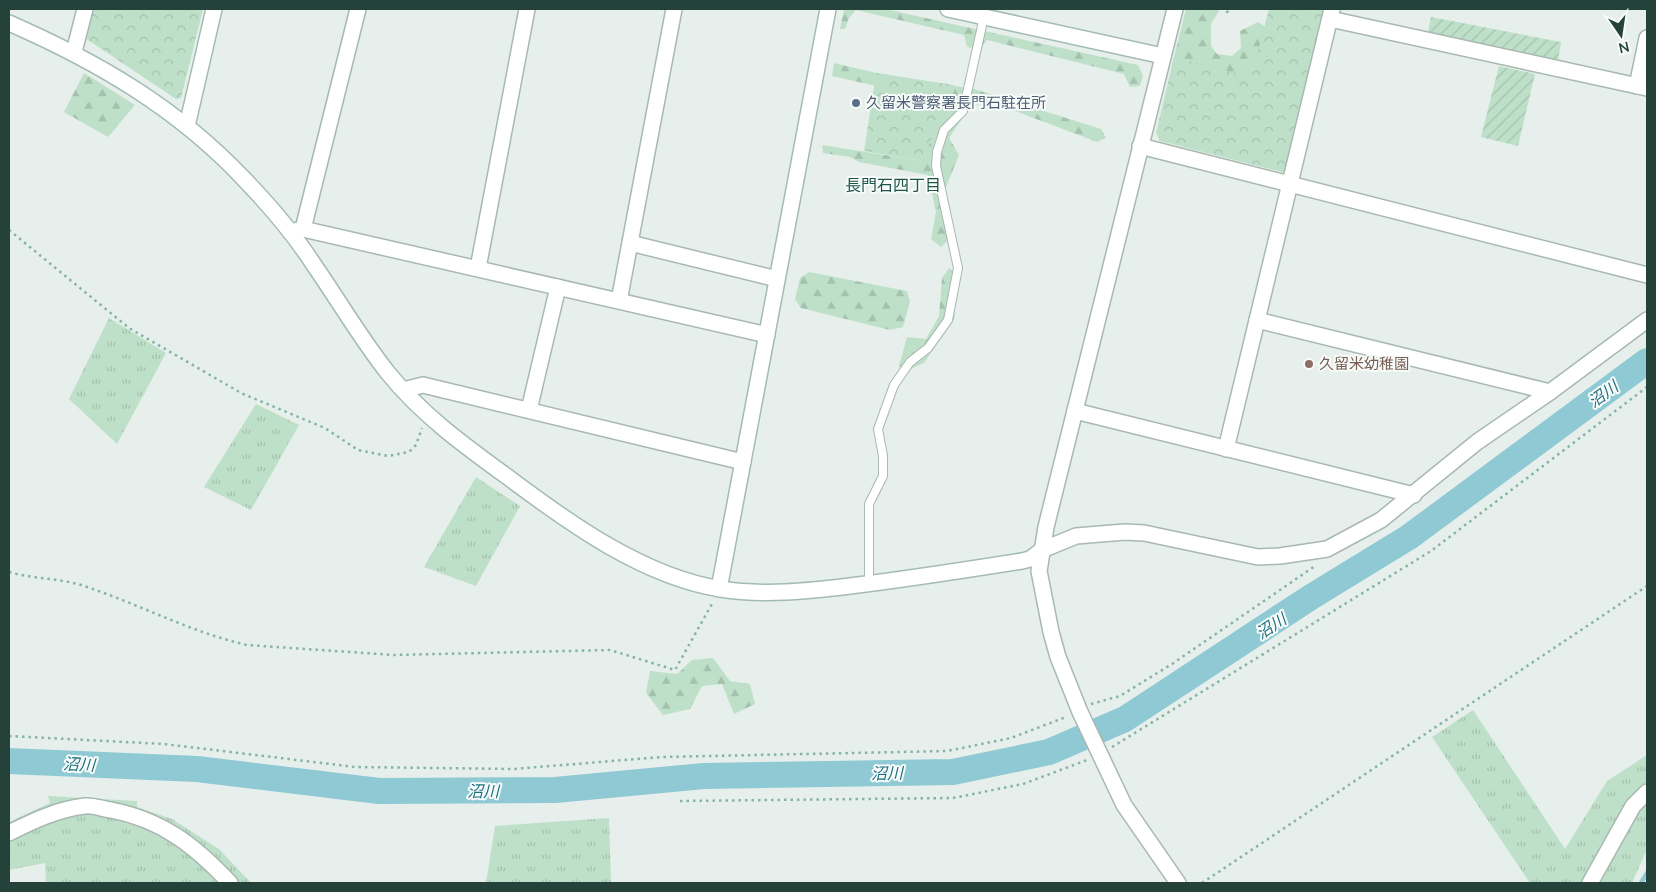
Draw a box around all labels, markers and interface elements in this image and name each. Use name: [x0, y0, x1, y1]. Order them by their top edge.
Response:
north arrow: [1596, 10, 1646, 60]
text: N: [1617, 37, 1631, 58]
place label: 久留米警察署長門石駐在所: [866, 93, 1046, 113]
marker: 久留米警察署長門石駐在所: [850, 97, 862, 109]
district label: 長門石四丁目: [845, 175, 941, 197]
place label: 久留米幼稚園: [1319, 354, 1409, 374]
marker: 久留米幼稚園: [1303, 358, 1315, 370]
water label: 沼川: [1584, 375, 1625, 413]
water label: 沼川: [1252, 608, 1293, 645]
water label: 沼川: [62, 753, 97, 777]
water label: 沼川: [871, 763, 905, 785]
water label: 沼川: [467, 781, 501, 803]

